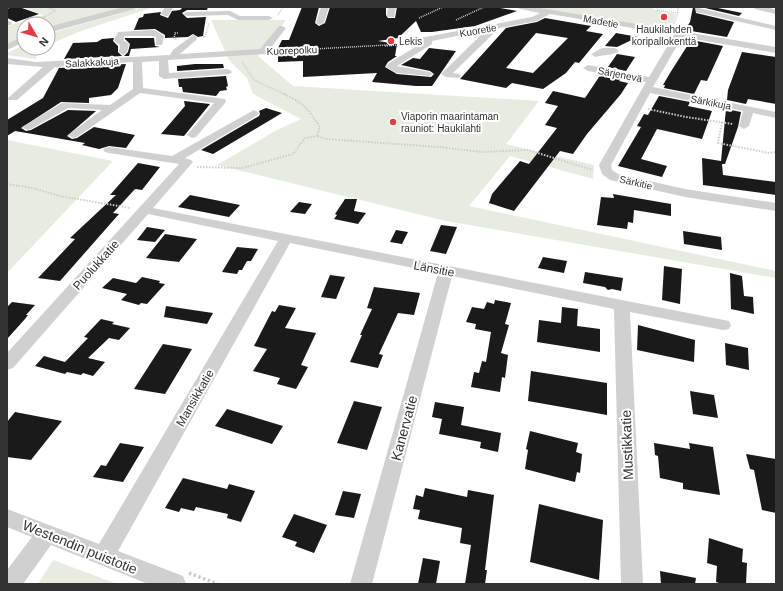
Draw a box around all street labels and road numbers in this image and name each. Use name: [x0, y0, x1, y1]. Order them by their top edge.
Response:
street label: Madetie: [582, 13, 620, 30]
street label: Kuoretie: [459, 22, 498, 39]
street label: Kuorepolku: [267, 44, 317, 57]
street label: Salakkakuja: [65, 56, 120, 69]
street label: Särjenevä: [597, 65, 643, 84]
street label: Särkikuja: [690, 93, 733, 112]
street label: Särkitie: [618, 173, 654, 192]
street label: Puolukkatie: [70, 237, 122, 293]
street label: Länsitie: [412, 258, 456, 280]
street label: Mansikkatie: [173, 367, 217, 429]
street label: Kanervatie: [388, 393, 420, 462]
street label: Mustikkatie: [618, 410, 636, 480]
street label: Westendin puistotie: [20, 517, 140, 577]

